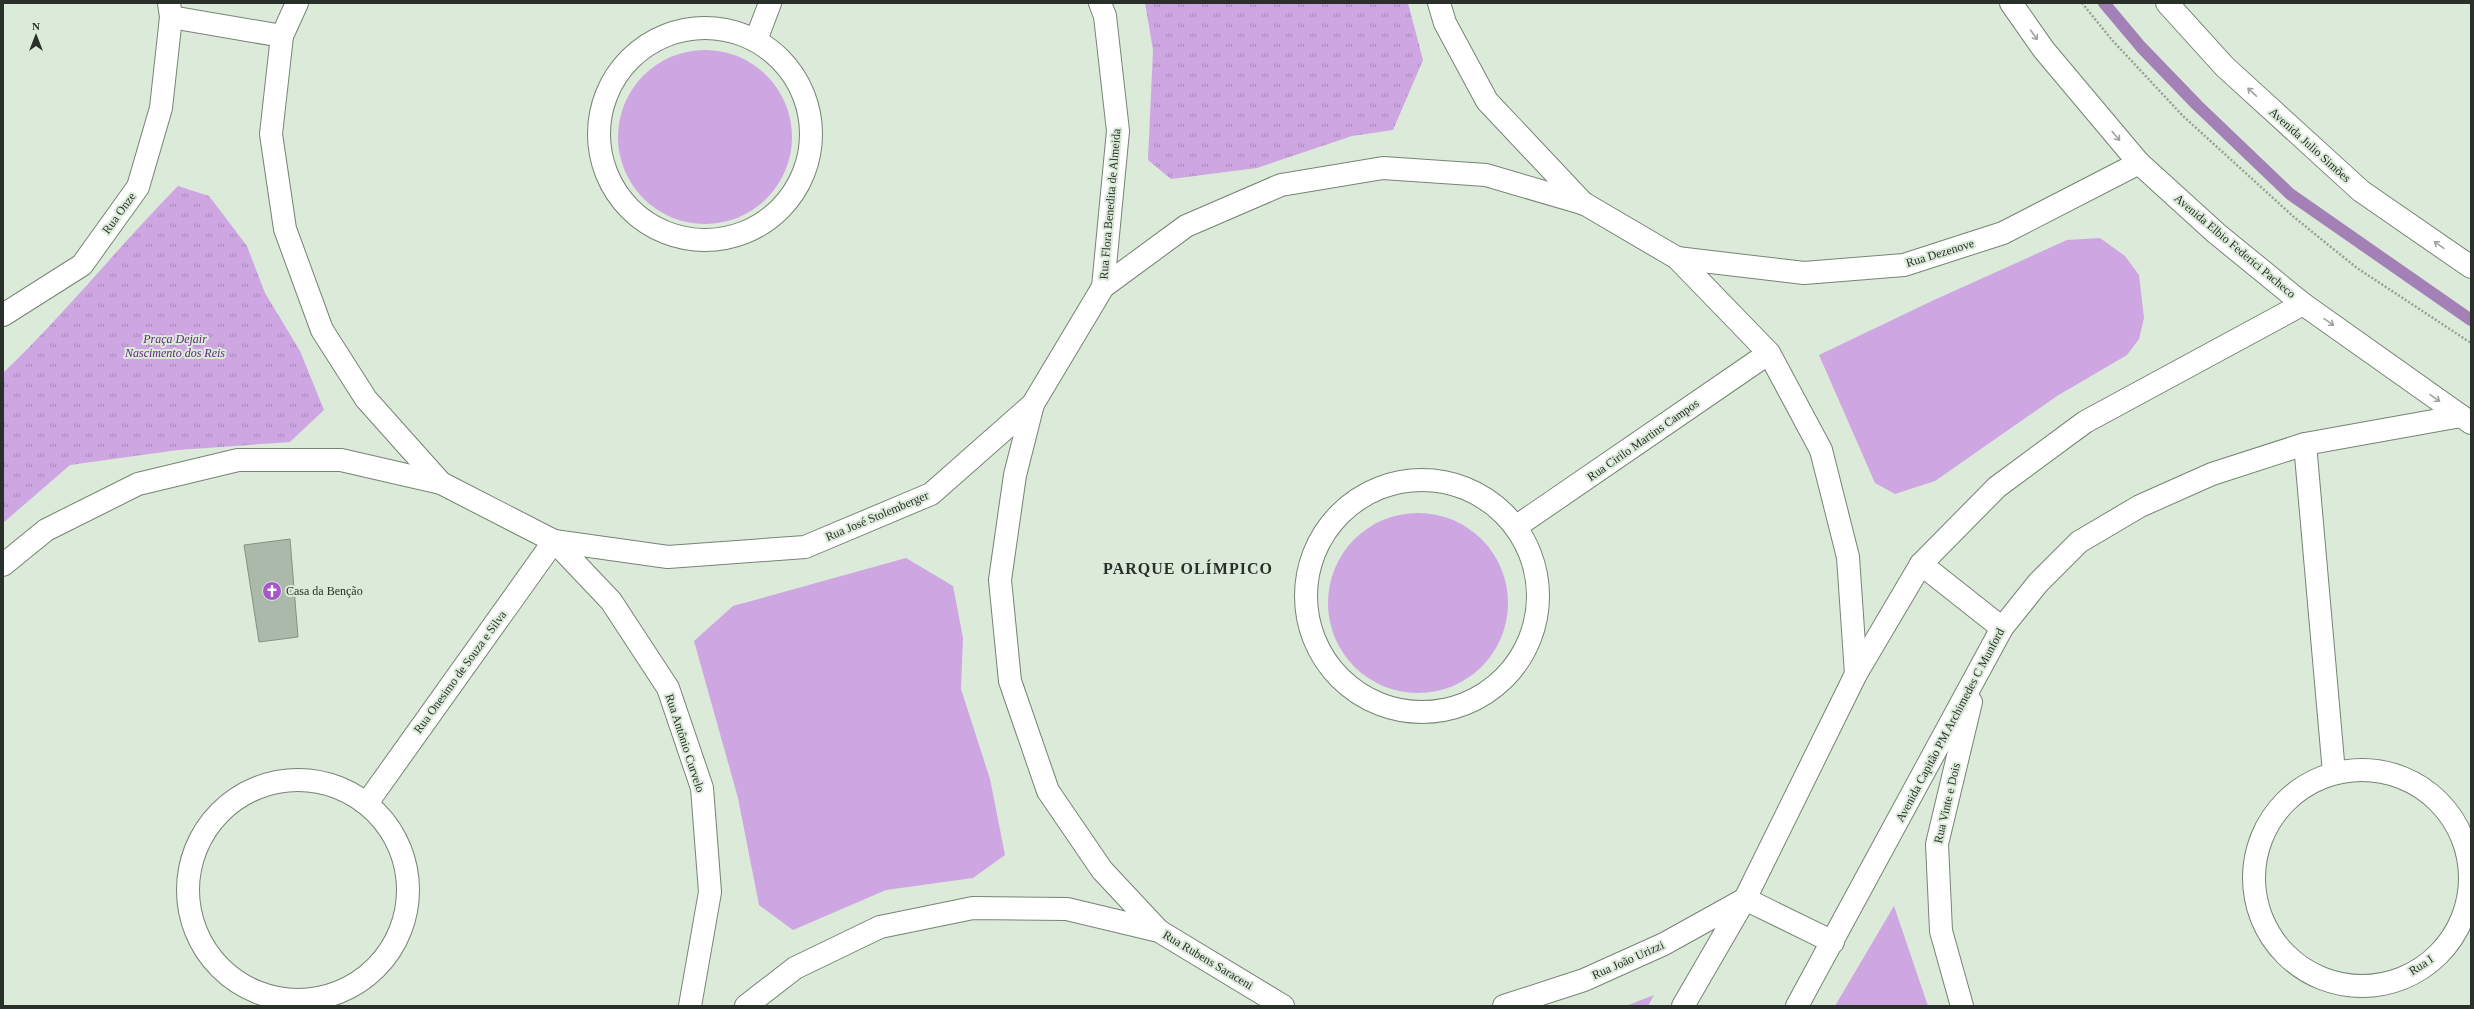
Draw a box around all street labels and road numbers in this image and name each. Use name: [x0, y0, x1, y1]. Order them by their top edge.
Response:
street label: Avenida Julio Simões: [2267, 105, 2354, 185]
street label: Rua Flora Benedita de Almeida: [1096, 127, 1124, 280]
street label: Rua Onze: [99, 190, 139, 236]
street label: Avenida Elbio Federici Pacheco: [2171, 191, 2299, 301]
street label: Rua Dezenove: [1904, 236, 1976, 270]
street label: Rua Cirilo Martins Campos: [1585, 396, 1702, 484]
street label: Rua José Stolemberger: [823, 488, 931, 544]
street label: Rua Onesimo de Souza e Silva: [411, 607, 510, 736]
street label: Avenida Capitão PM Archimedes C Munford: [1893, 626, 2007, 824]
street label: Rua Antônio Curvelo: [662, 692, 708, 794]
street label: Rua Vinte e Dois: [1931, 761, 1963, 845]
street label: Rua Rubens Saraceni: [1160, 928, 1256, 993]
street label: Rua João Urizzi: [1590, 938, 1667, 982]
street label: Rua I: [2406, 952, 2436, 978]

